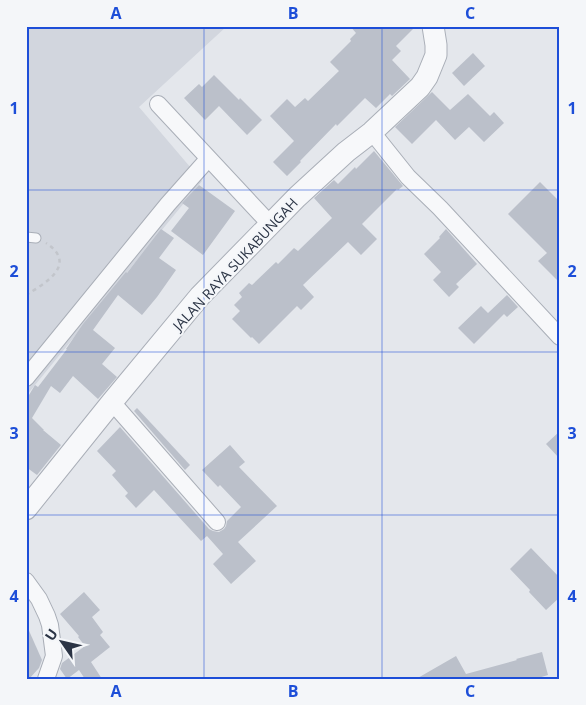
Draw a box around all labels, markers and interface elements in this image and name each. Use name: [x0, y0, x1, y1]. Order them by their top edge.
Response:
text: A: [110, 2, 122, 24]
text: B: [288, 2, 298, 24]
text: C: [465, 2, 475, 24]
text: 1: [9, 97, 19, 119]
text: 1: [567, 97, 577, 119]
street label: JALAN RAYA SUKABUNGAH: [167, 193, 302, 336]
text: 2: [9, 260, 19, 282]
text: 2: [567, 260, 577, 282]
text: 3: [9, 422, 19, 444]
text: 3: [567, 422, 577, 444]
text: 4: [9, 585, 19, 607]
text: 4: [567, 585, 577, 607]
north arrow: [38, 618, 88, 668]
text: U: [40, 625, 62, 644]
text: A: [110, 680, 122, 702]
text: B: [288, 680, 298, 702]
text: C: [465, 680, 475, 702]

